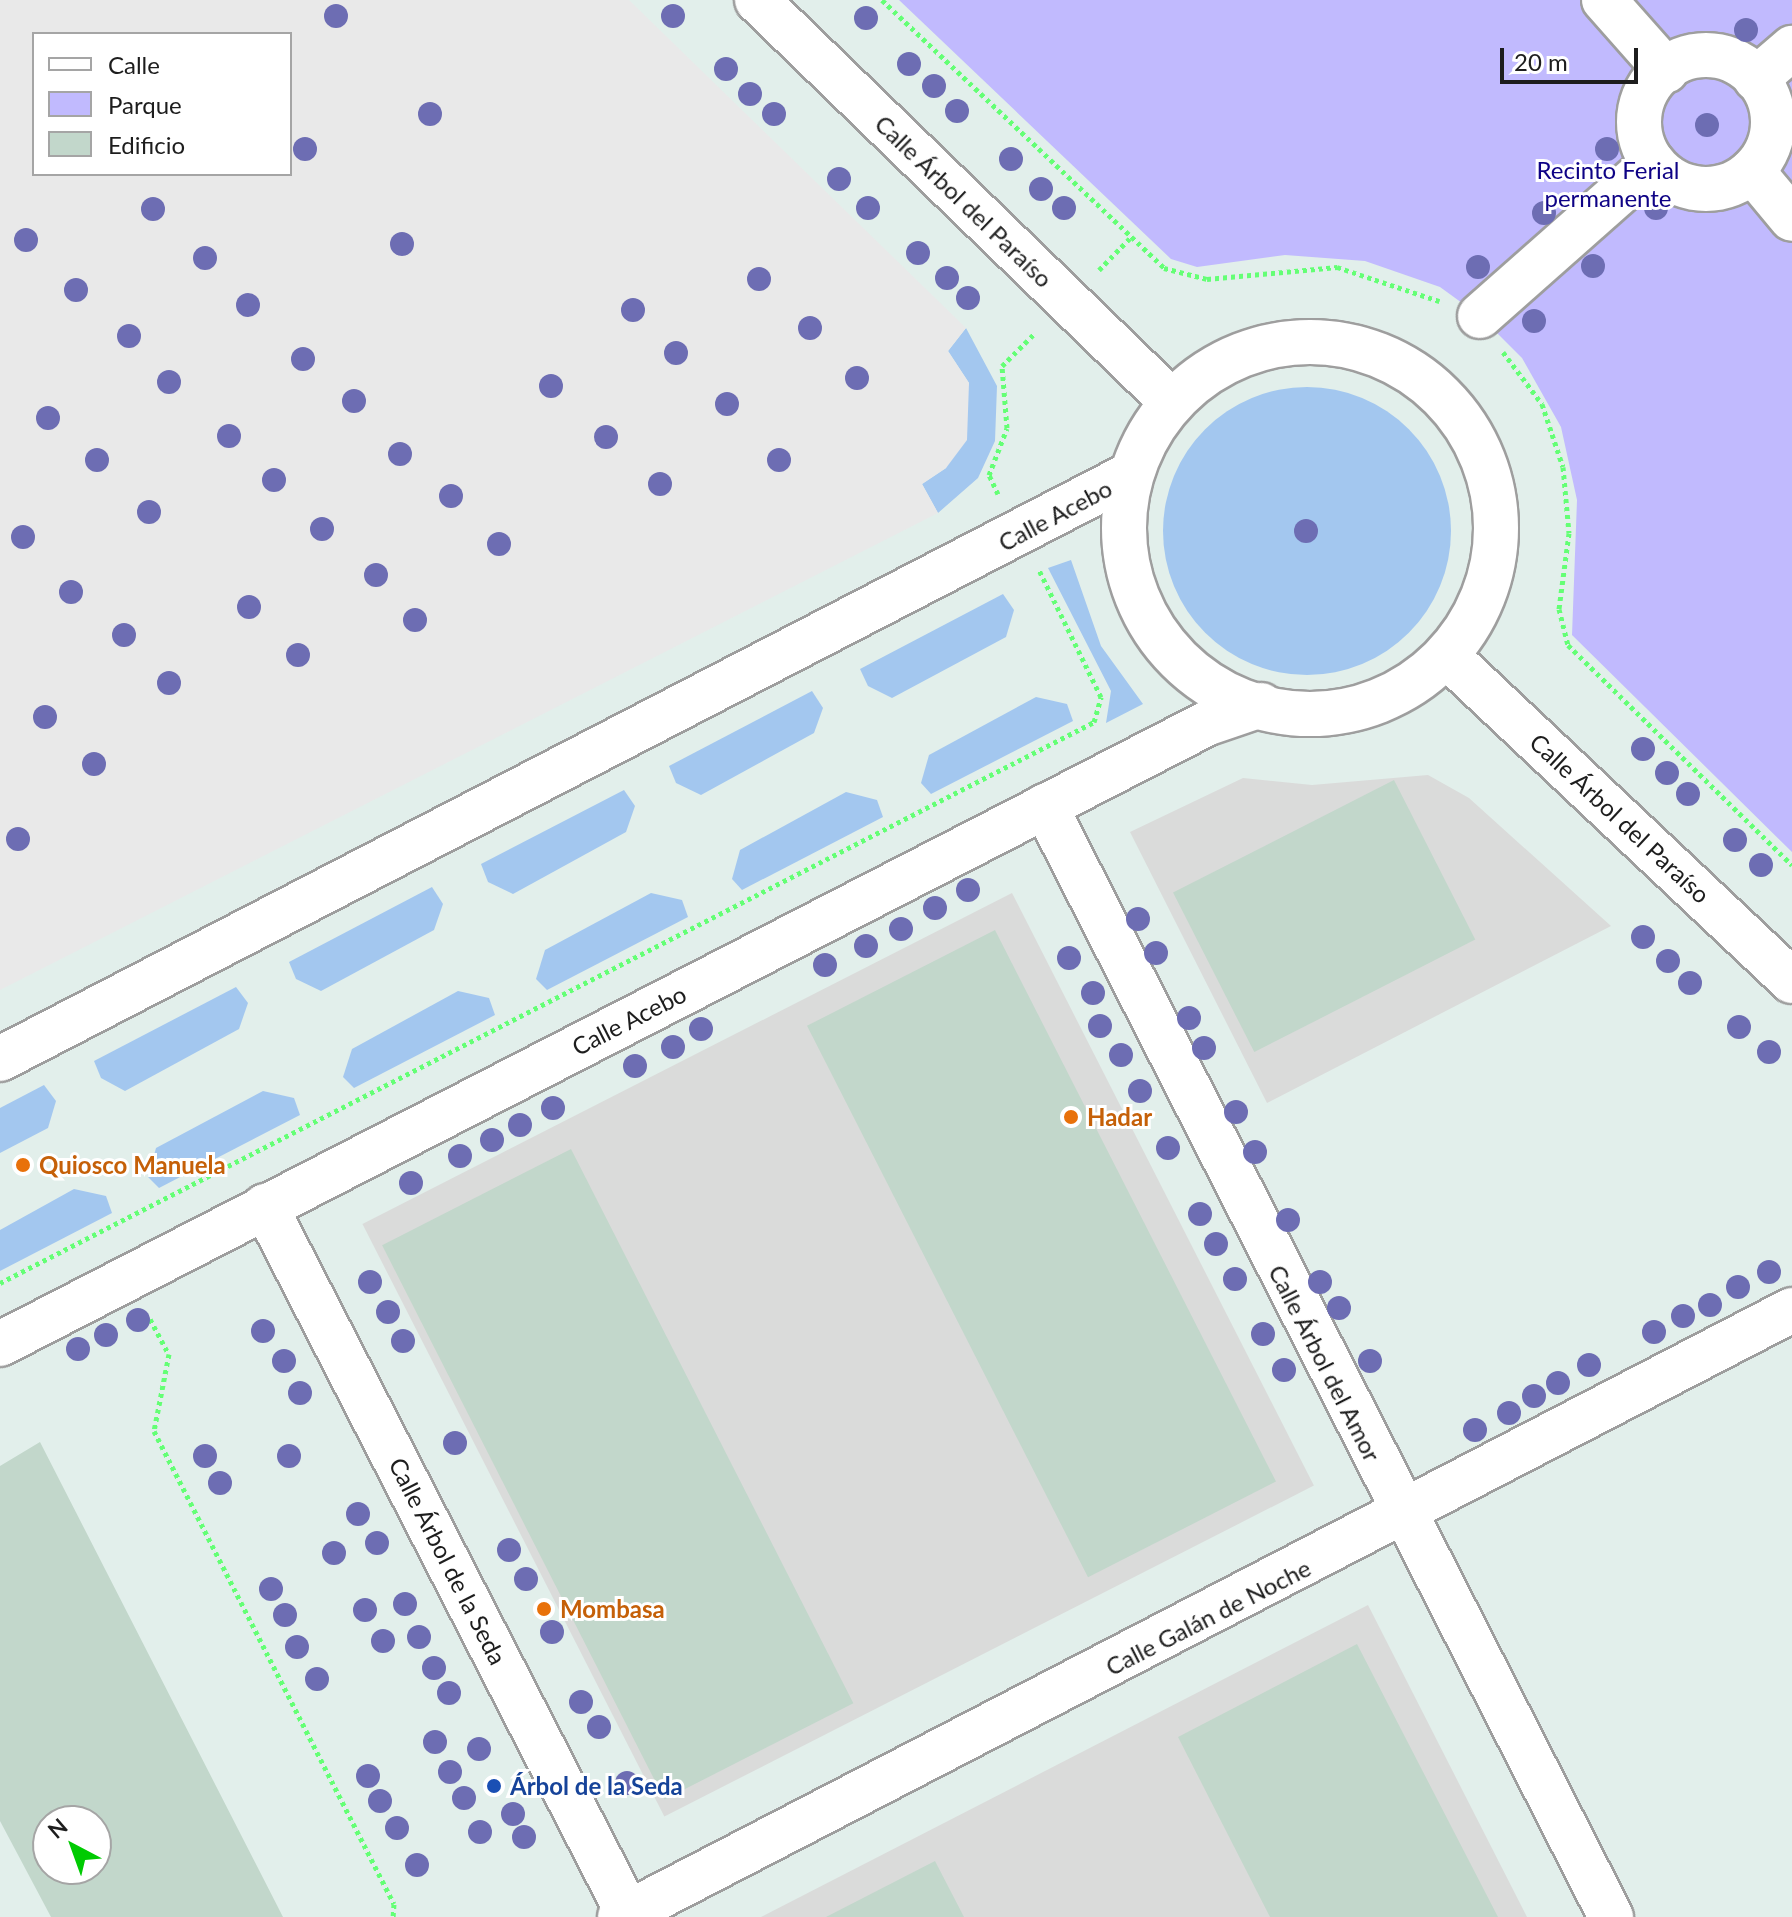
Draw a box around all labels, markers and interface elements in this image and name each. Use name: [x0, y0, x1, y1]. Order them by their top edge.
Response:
legend: [32, 32, 292, 176]
scale bar: [1504, 32, 1642, 82]
text: 20 m: [1514, 47, 1568, 76]
text: Calle: [108, 50, 160, 79]
text: Parque: [108, 90, 182, 119]
street label: Calle Árbol del Paraíso: [869, 109, 1059, 293]
text: Edificio: [108, 130, 185, 159]
park label: Recinto Ferial permanente: [1537, 156, 1679, 212]
street label: Calle Acebo: [993, 473, 1117, 557]
street label: Calle Árbol del Paraíso: [1524, 727, 1716, 909]
street label: Calle Acebo: [567, 979, 691, 1061]
place label: Hadar: [1087, 1103, 1152, 1131]
marker: Hadar: [1062, 1108, 1080, 1126]
place label: Quiosco Manuela: [39, 1151, 226, 1179]
marker: Quiosco Manuela: [14, 1156, 32, 1174]
street label: Calle Árbol del Amor: [1263, 1259, 1387, 1467]
street label: Calle Árbol de la Seda: [383, 1452, 513, 1670]
street label: Calle Galán de Noche: [1101, 1553, 1315, 1681]
place label: Mombasa: [560, 1595, 665, 1623]
marker: Mombasa: [535, 1600, 553, 1618]
place label: Árbol de la Seda: [510, 1772, 683, 1800]
marker: Árbol de la Seda: [485, 1777, 503, 1795]
north arrow: [32, 1805, 112, 1885]
text: N: [42, 1812, 72, 1844]

